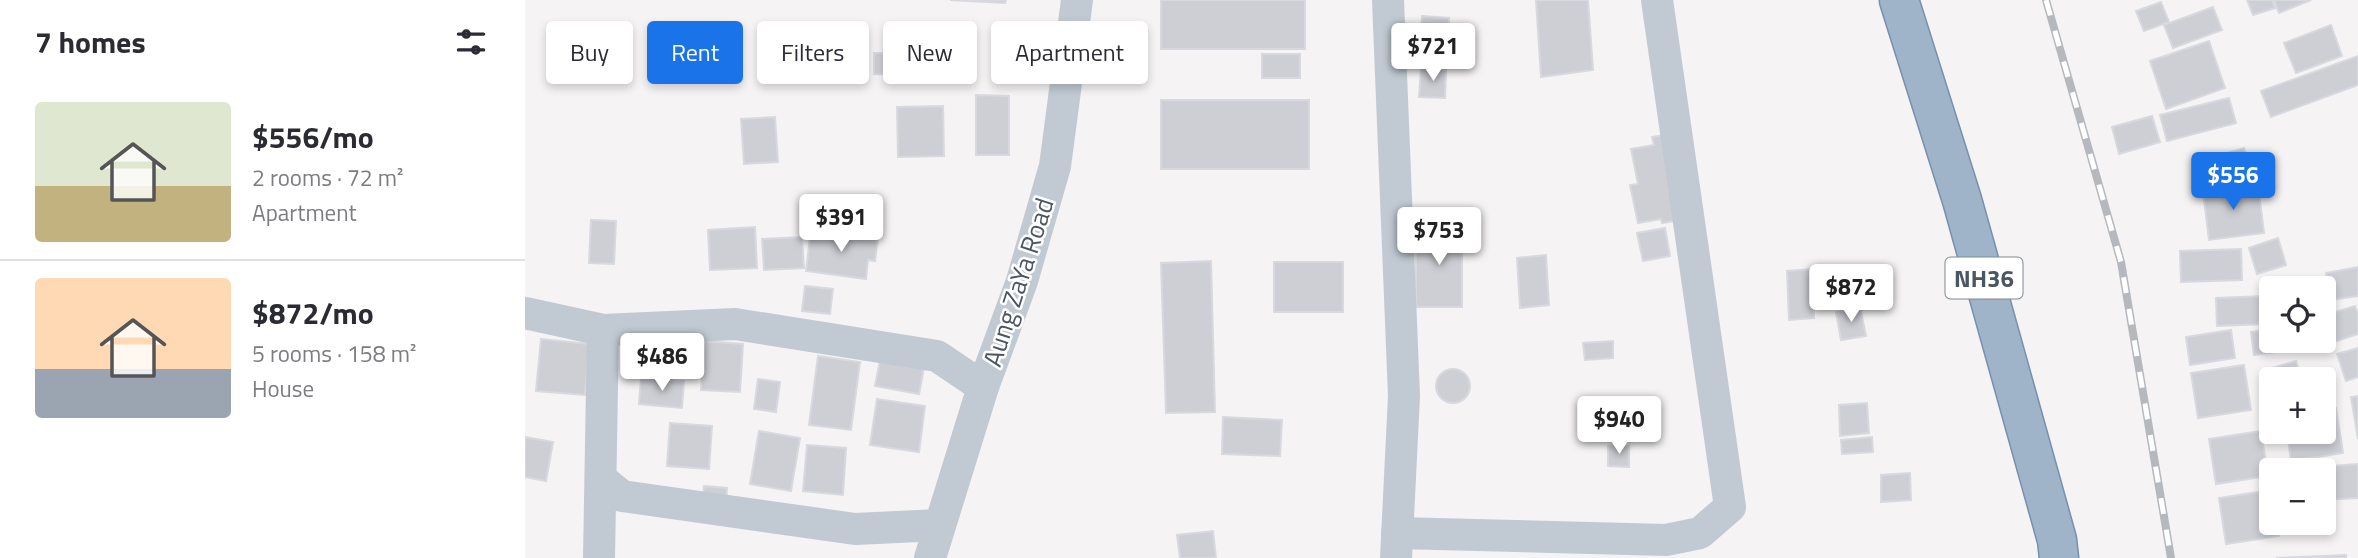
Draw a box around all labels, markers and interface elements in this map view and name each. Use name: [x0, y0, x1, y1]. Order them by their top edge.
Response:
text: 7 homes: [35, 19, 146, 65]
chip: Buy: [546, 21, 633, 84]
chip: Rent: [647, 21, 743, 84]
chip: Filters: [757, 21, 869, 84]
chip: New: [883, 21, 977, 84]
chip: Apartment: [991, 21, 1148, 84]
icon: filters: [452, 23, 490, 61]
pin: $721: [1392, 24, 1474, 83]
text: $721: [1407, 28, 1459, 63]
text: $556/mo: [252, 114, 374, 160]
icon: home: [91, 130, 175, 214]
pin: $556: [2192, 152, 2274, 212]
text: $556: [2207, 157, 2259, 192]
text: 2 rooms · 72 m²: [252, 160, 403, 195]
street label: Aung ZaYa Road: [972, 193, 1064, 371]
pin: $391: [800, 194, 882, 254]
text: Apartment: [252, 195, 357, 230]
text: $391: [815, 199, 867, 234]
pin: $753: [1398, 208, 1480, 267]
text: $753: [1413, 212, 1465, 247]
road number: NH36: [1945, 258, 2023, 298]
pin: $872: [1810, 264, 1892, 324]
text: $872: [1825, 269, 1877, 304]
map controls: [2259, 276, 2336, 535]
button: locate: [2259, 276, 2336, 353]
text: $872/mo: [252, 290, 374, 336]
icon: home: [91, 306, 175, 390]
pin: $486: [621, 334, 703, 393]
text: 5 rooms · 158 m²: [252, 336, 416, 371]
text: $486: [636, 338, 688, 373]
button: +: [2259, 367, 2336, 444]
text: House: [252, 371, 314, 406]
pin: $940: [1578, 396, 1660, 456]
text: $940: [1593, 401, 1645, 436]
button: −: [2259, 458, 2336, 535]

